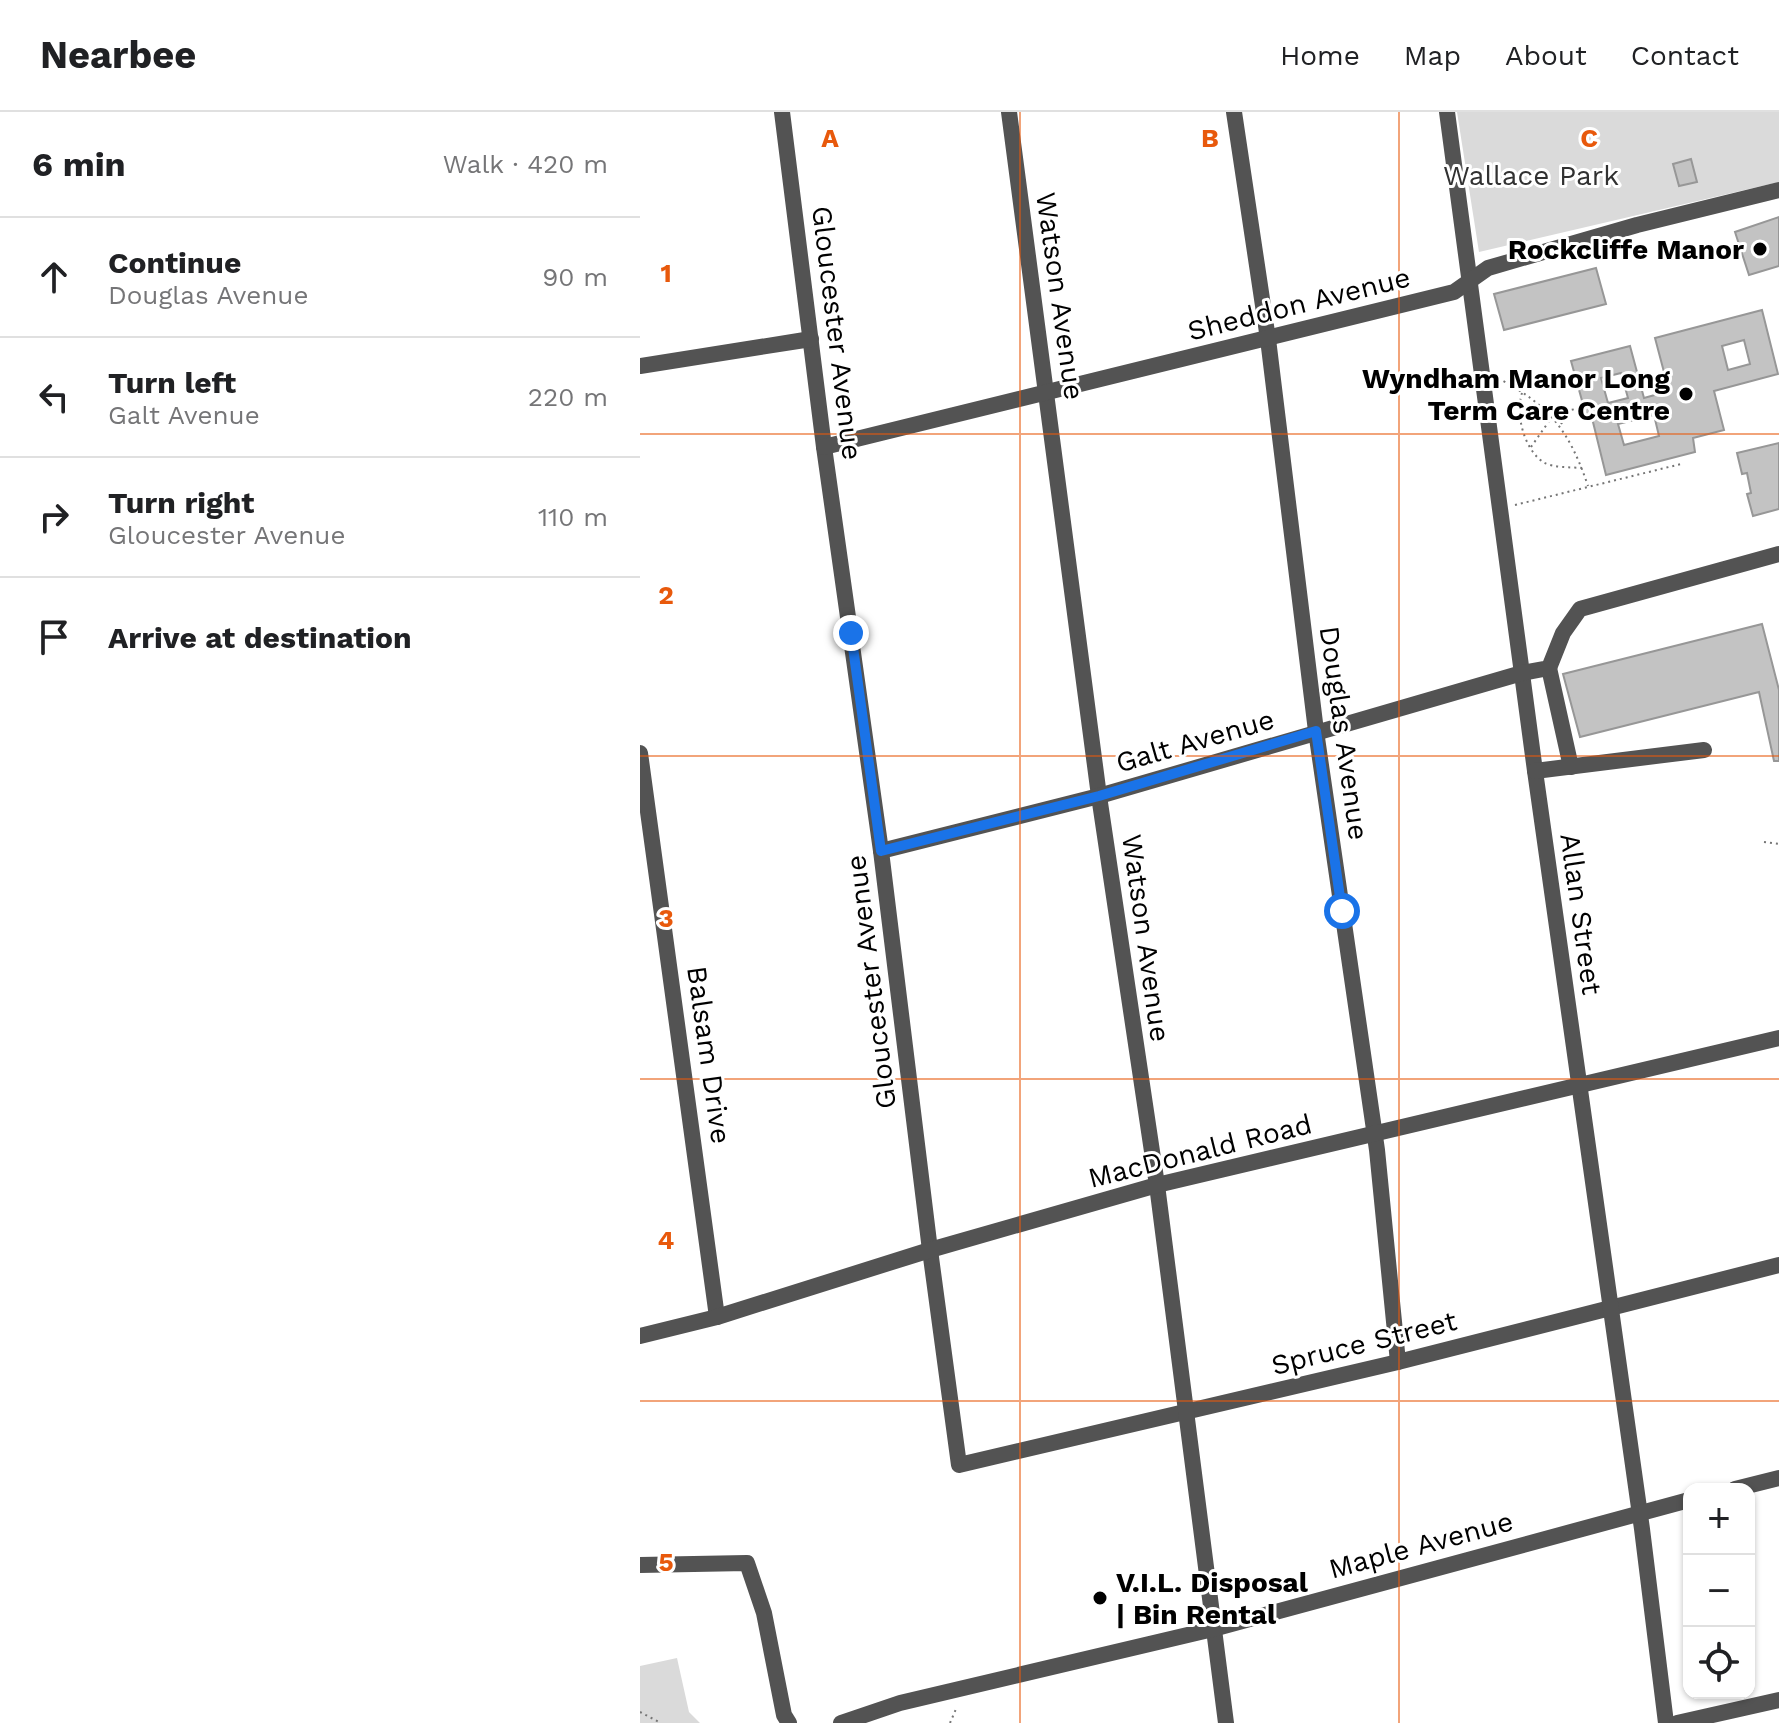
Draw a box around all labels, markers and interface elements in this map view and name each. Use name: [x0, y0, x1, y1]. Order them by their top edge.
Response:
text: Nearbee: [40, 33, 196, 77]
text: Home: [1280, 39, 1360, 72]
text: Map: [1404, 39, 1461, 72]
text: About: [1505, 39, 1587, 72]
text: Contact: [1631, 39, 1739, 72]
text: A: [821, 123, 839, 153]
text: B: [1201, 123, 1219, 153]
text: C: [1580, 123, 1598, 153]
text: 6 min: [32, 144, 126, 184]
text: Walk · 420 m: [443, 149, 608, 179]
park label: Wallace Park: [1443, 159, 1619, 192]
street label: Watson Avenue: [1029, 190, 1091, 402]
street label: Gloucester Avenue: [805, 204, 869, 462]
place label: Rockcliffe Manor: [1508, 233, 1744, 266]
marker: Rockcliffe Manor: [1751, 240, 1769, 258]
text: Continue: [108, 245, 241, 280]
icon: ahead: [32, 255, 76, 299]
text: 1: [660, 258, 672, 288]
street label: Sheddon Avenue: [1184, 260, 1414, 348]
text: 90 m: [542, 262, 608, 292]
text: Douglas Avenue: [108, 280, 308, 310]
place label: Wyndham Manor Long Term Care Centre: [1362, 362, 1670, 427]
text: Turn left: [108, 365, 236, 400]
icon: left: [32, 375, 76, 419]
text: 220 m: [528, 382, 608, 412]
marker: Wyndham Manor Long Term Care Centre: [1677, 385, 1695, 403]
text: Galt Avenue: [108, 400, 260, 430]
text: Turn right: [108, 485, 254, 520]
icon: right: [32, 495, 76, 539]
text: 110 m: [538, 502, 608, 532]
text: Gloucester Avenue: [108, 520, 345, 550]
text: 2: [658, 580, 674, 610]
icon: arrive: [32, 615, 76, 659]
route end: [833, 615, 869, 651]
text: Arrive at destination: [108, 620, 412, 655]
street label: Douglas Avenue: [1313, 624, 1375, 842]
street label: Galt Avenue: [1112, 703, 1278, 779]
street label: Allan Street: [1553, 831, 1609, 997]
street label: Watson Avenue: [1115, 832, 1177, 1044]
street label: Gloucester Avenue: [839, 853, 903, 1111]
route start: [1324, 893, 1360, 929]
text: 3: [658, 903, 674, 933]
street label: Balsam Drive: [680, 964, 738, 1146]
street label: MacDonald Road: [1085, 1107, 1315, 1195]
text: 4: [658, 1225, 675, 1255]
street label: Spruce Street: [1268, 1304, 1460, 1382]
map controls: [1683, 1483, 1755, 1699]
button: +: [1683, 1483, 1755, 1555]
street label: Maple Avenue: [1325, 1505, 1517, 1585]
text: 5: [658, 1547, 674, 1577]
button: −: [1683, 1555, 1755, 1627]
place label: V.I.L. Disposal | Bin Rental: [1116, 1566, 1309, 1631]
marker: V.I.L. Disposal | Bin Rental: [1091, 1589, 1109, 1607]
button: locate: [1683, 1627, 1755, 1699]

